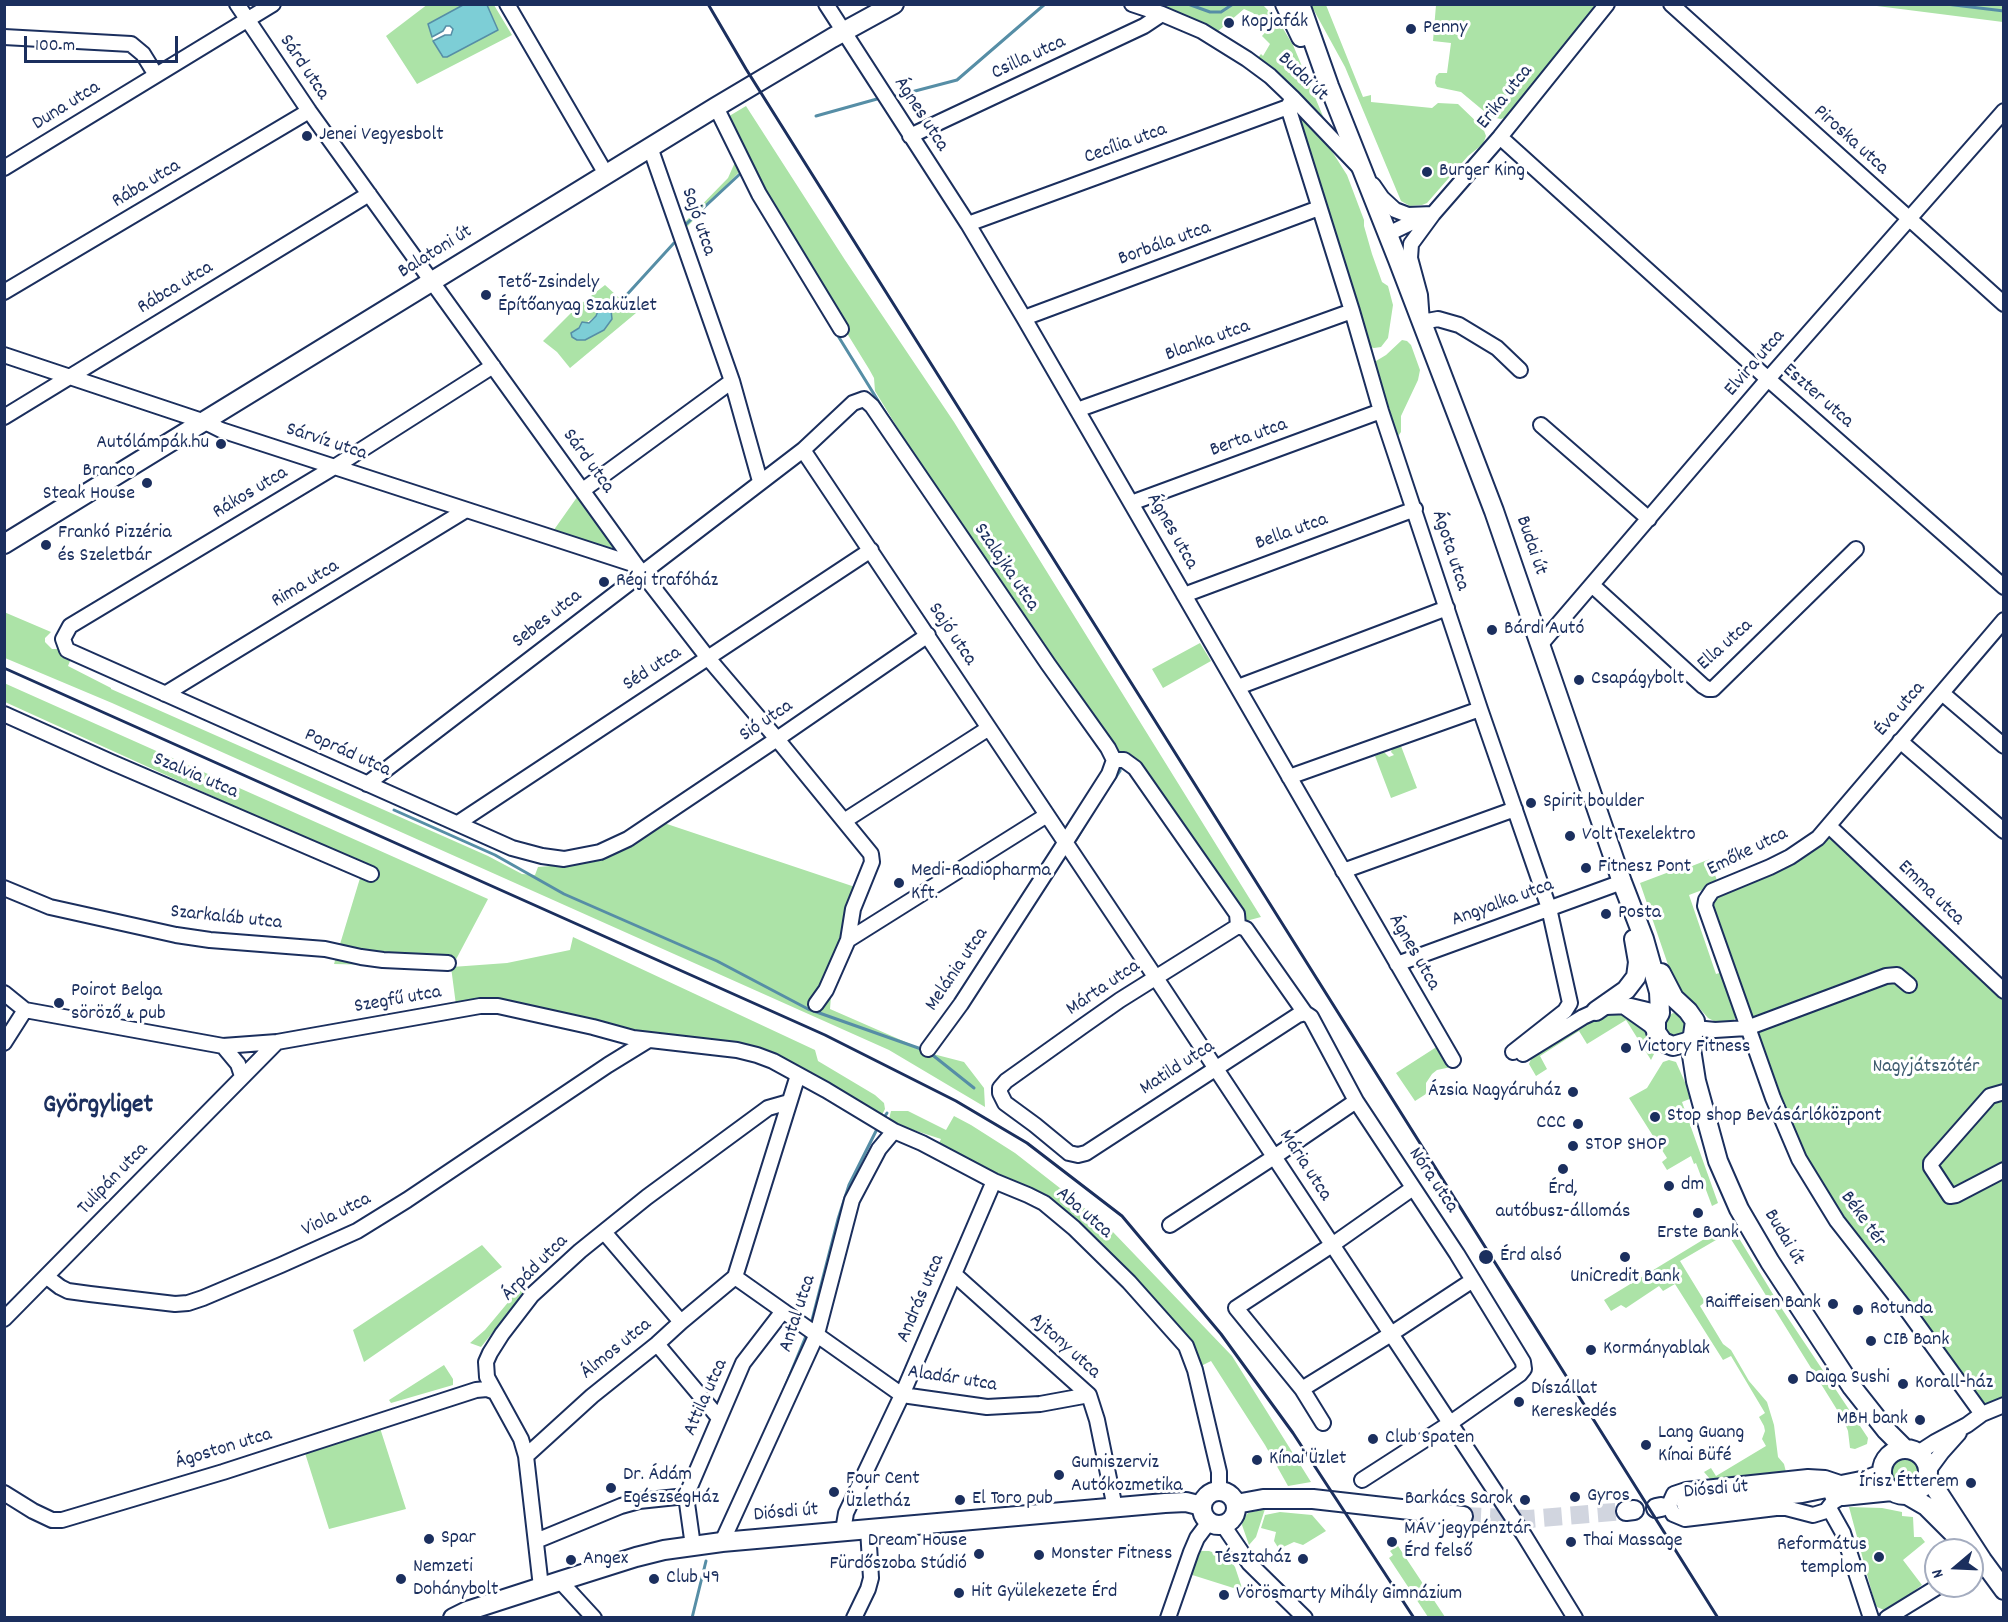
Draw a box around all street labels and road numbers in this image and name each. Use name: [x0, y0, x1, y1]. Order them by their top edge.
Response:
street label: Sárd utca: [272, 31, 334, 105]
street label: Csilla utca: [988, 31, 1070, 87]
street label: Budai út: [1272, 48, 1332, 108]
street label: Erika utca: [1473, 61, 1539, 135]
street label: Ágnes utca: [887, 73, 953, 157]
street label: Duna utca: [29, 77, 105, 137]
street label: Piroska utca: [1807, 101, 1893, 181]
street label: Cecília utca: [1081, 119, 1171, 171]
street label: Rába utca: [108, 155, 186, 215]
street label: Sajó utca: [674, 185, 720, 259]
street label: Borbála utca: [1116, 217, 1214, 273]
street label: Balatoni út: [395, 221, 477, 285]
street label: Rábca utca: [134, 257, 218, 321]
street label: Blanka utca: [1162, 316, 1254, 368]
street label: Elvira utca: [1720, 326, 1792, 402]
street label: Eszter utca: [1776, 360, 1858, 434]
street label: Berta utca: [1207, 414, 1291, 464]
street label: Sárvíz utca: [282, 419, 370, 467]
street label: Sárd utca: [556, 425, 618, 499]
street label: Rákos utca: [209, 462, 293, 526]
street label: Ágnes utca: [1140, 490, 1202, 574]
street label: Ágota utca: [1425, 508, 1473, 594]
street label: Bella utca: [1253, 509, 1331, 557]
street label: Budai út: [1509, 513, 1551, 579]
street label: Szalajka utca: [967, 520, 1043, 616]
street label: Rima utca: [268, 556, 344, 614]
street label: Sebes utca: [509, 585, 587, 655]
street label: Sajó utca: [921, 599, 981, 671]
street label: Ella utca: [1693, 615, 1759, 677]
street label: Séd utca: [619, 642, 687, 698]
street label: Éva utca: [1871, 678, 1931, 742]
street label: Sió utca: [736, 695, 798, 749]
street label: Poprád utca: [300, 724, 394, 784]
street label: Szalvia utca: [149, 748, 241, 806]
street label: Emőke utca: [1704, 823, 1792, 883]
street label: Emma utca: [1891, 856, 1969, 932]
street label: Angyalka utca: [1449, 874, 1557, 934]
street label: Szarkaláb utca: [169, 901, 283, 937]
street label: Ágnes utca: [1382, 911, 1444, 995]
street label: Melánia utca: [921, 924, 995, 1016]
street label: Márta utca: [1063, 956, 1145, 1022]
street label: Szegfű utca: [353, 982, 443, 1020]
street label: Matild utca: [1136, 1036, 1220, 1102]
street label: Mária utca: [1272, 1126, 1336, 1206]
street label: Tulipán utca: [74, 1139, 154, 1221]
street label: Nóra utca: [1401, 1144, 1463, 1218]
street label: Aba utca: [1050, 1183, 1116, 1245]
street label: Béke tér: [1834, 1187, 1890, 1253]
street label: Viola utca: [298, 1188, 376, 1244]
street label: Budai út: [1757, 1206, 1809, 1270]
street label: Árpád utca: [498, 1231, 574, 1307]
street label: András utca: [893, 1251, 951, 1347]
street label: Antal utca: [775, 1272, 823, 1356]
street label: Ajtony utca: [1023, 1309, 1105, 1385]
street label: Álmos utca: [577, 1314, 657, 1386]
street label: Attila utca: [679, 1356, 735, 1440]
street label: Aladár utca: [906, 1361, 998, 1399]
street label: Ágoston utca: [173, 1424, 275, 1476]
street label: Diósdi út: [1683, 1476, 1749, 1506]
street label: Diósdi út: [753, 1499, 819, 1529]

